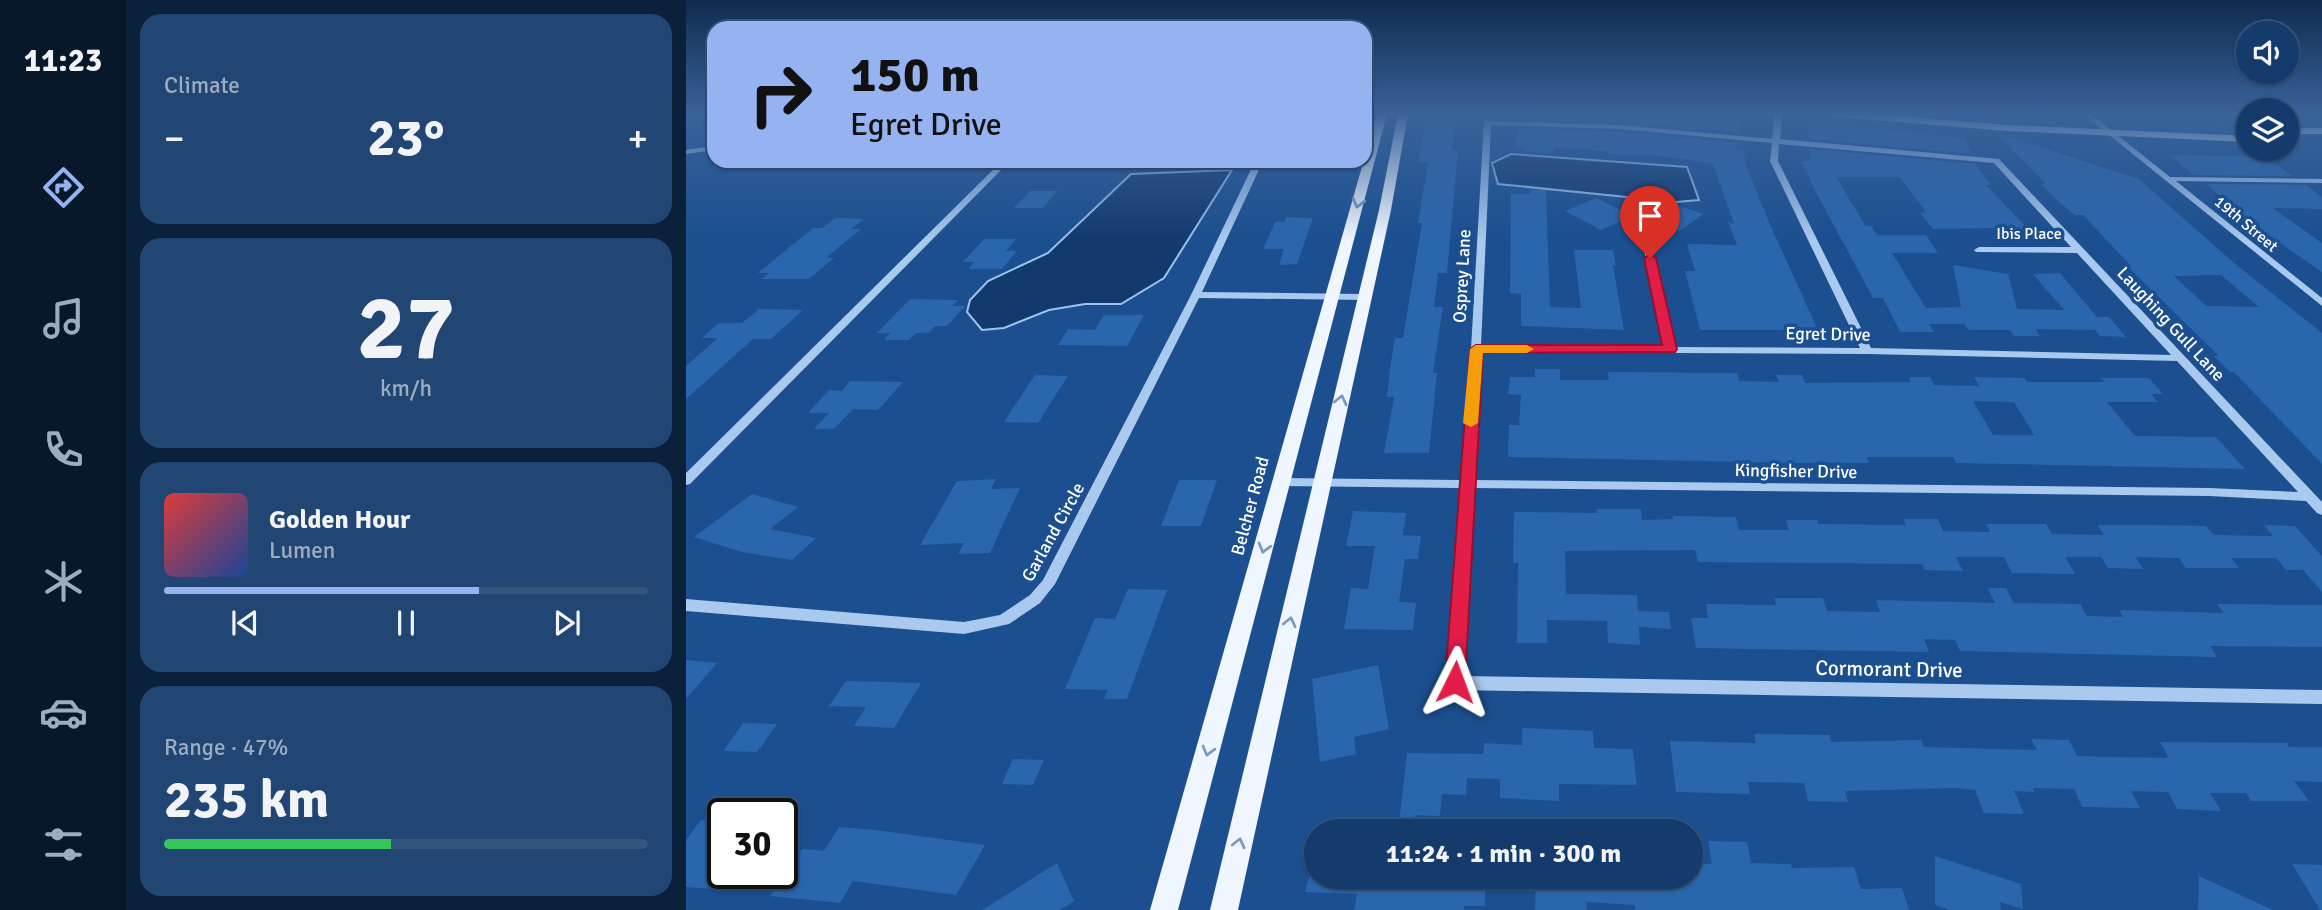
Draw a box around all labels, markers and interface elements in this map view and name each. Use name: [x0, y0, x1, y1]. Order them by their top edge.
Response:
map controls: [2236, 21, 2299, 161]
button: sound: [2236, 21, 2299, 84]
text: 11:23: [24, 41, 102, 80]
text: 150 m: [850, 45, 980, 105]
icon: right: [735, 49, 826, 140]
text: Climate: [164, 71, 240, 100]
button: layers: [2236, 98, 2299, 161]
text: Egret Drive: [850, 105, 1002, 144]
text: 23°: [368, 106, 444, 170]
text: −: [164, 115, 185, 162]
text: +: [627, 115, 648, 162]
icon: directions: [39, 163, 88, 212]
pin: [1620, 186, 1680, 258]
street label: 19th Street: [2210, 192, 2282, 257]
one-way arrow: [1352, 197, 1366, 209]
icon: arrive: [1631, 197, 1669, 235]
street label: Ibis Place: [1996, 224, 2062, 244]
street label: Osprey Lane: [1449, 229, 1475, 323]
street label: Laughing Gull Lane: [2112, 262, 2230, 386]
text: 27: [357, 272, 455, 385]
icon: music: [39, 294, 88, 343]
street label: Egret Drive: [1785, 322, 1871, 346]
text: km/h: [380, 374, 432, 403]
one-way arrow: [1332, 394, 1347, 406]
icon: phone: [39, 425, 88, 474]
street label: Belcher Road: [1226, 454, 1274, 558]
street label: Kingfisher Drive: [1734, 459, 1858, 483]
street label: Garland Circle: [1017, 479, 1089, 585]
text: Golden Hour: [269, 504, 410, 536]
text: Lumen: [269, 536, 335, 565]
one-way arrow: [1258, 541, 1272, 553]
icon: climate: [39, 557, 88, 606]
icon: previous: [226, 604, 264, 642]
icon: pause: [387, 604, 425, 642]
icon: next: [548, 604, 586, 642]
one-way arrow: [1282, 616, 1296, 628]
position arrow: [1418, 645, 1492, 719]
street label: Cormorant Drive: [1815, 655, 1963, 683]
icon: car: [39, 688, 88, 737]
text: Range · 47%: [164, 733, 288, 762]
one-way arrow: [1202, 745, 1216, 757]
text: 235 km: [164, 768, 329, 832]
speed limit sign: 30: [707, 798, 798, 889]
icon: filters: [39, 820, 88, 869]
one-way arrow: [1231, 838, 1245, 850]
text: 11:24 · 1 min · 300 m: [1386, 838, 1621, 870]

